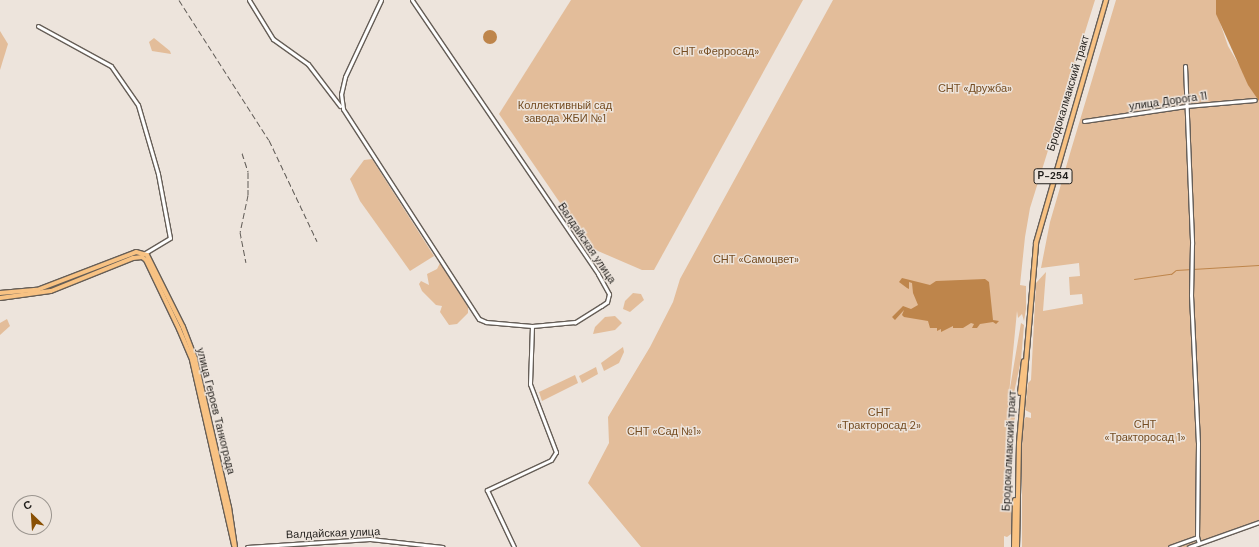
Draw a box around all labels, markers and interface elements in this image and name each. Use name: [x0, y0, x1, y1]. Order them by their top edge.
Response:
street label: Бродокалмакский тракт: [1044, 33, 1092, 153]
park label: СНТ «Ферросад»: [673, 44, 759, 58]
park label: СНТ «Дружба»: [938, 81, 1012, 95]
street label: улица Дорога 11: [1128, 89, 1208, 113]
park label: Коллективный сад завода ЖБИ №1: [518, 99, 612, 125]
road number: Р-254: [1033, 168, 1073, 184]
street label: Валдайская улица: [555, 200, 619, 286]
park label: СНТ «Самоцвет»: [713, 252, 799, 266]
street label: улица Героев Танкограда: [194, 346, 238, 476]
street label: Бродокалмакский тракт: [999, 390, 1019, 512]
park label: СНТ «Тракторосад 2»: [837, 406, 921, 432]
park label: СНТ «Тракторосад 1»: [1105, 418, 1185, 444]
park label: СНТ «Сад №1»: [627, 424, 701, 438]
north arrow: [12, 495, 52, 535]
text: С: [21, 497, 34, 513]
street label: Валдайская улица: [286, 525, 380, 541]

